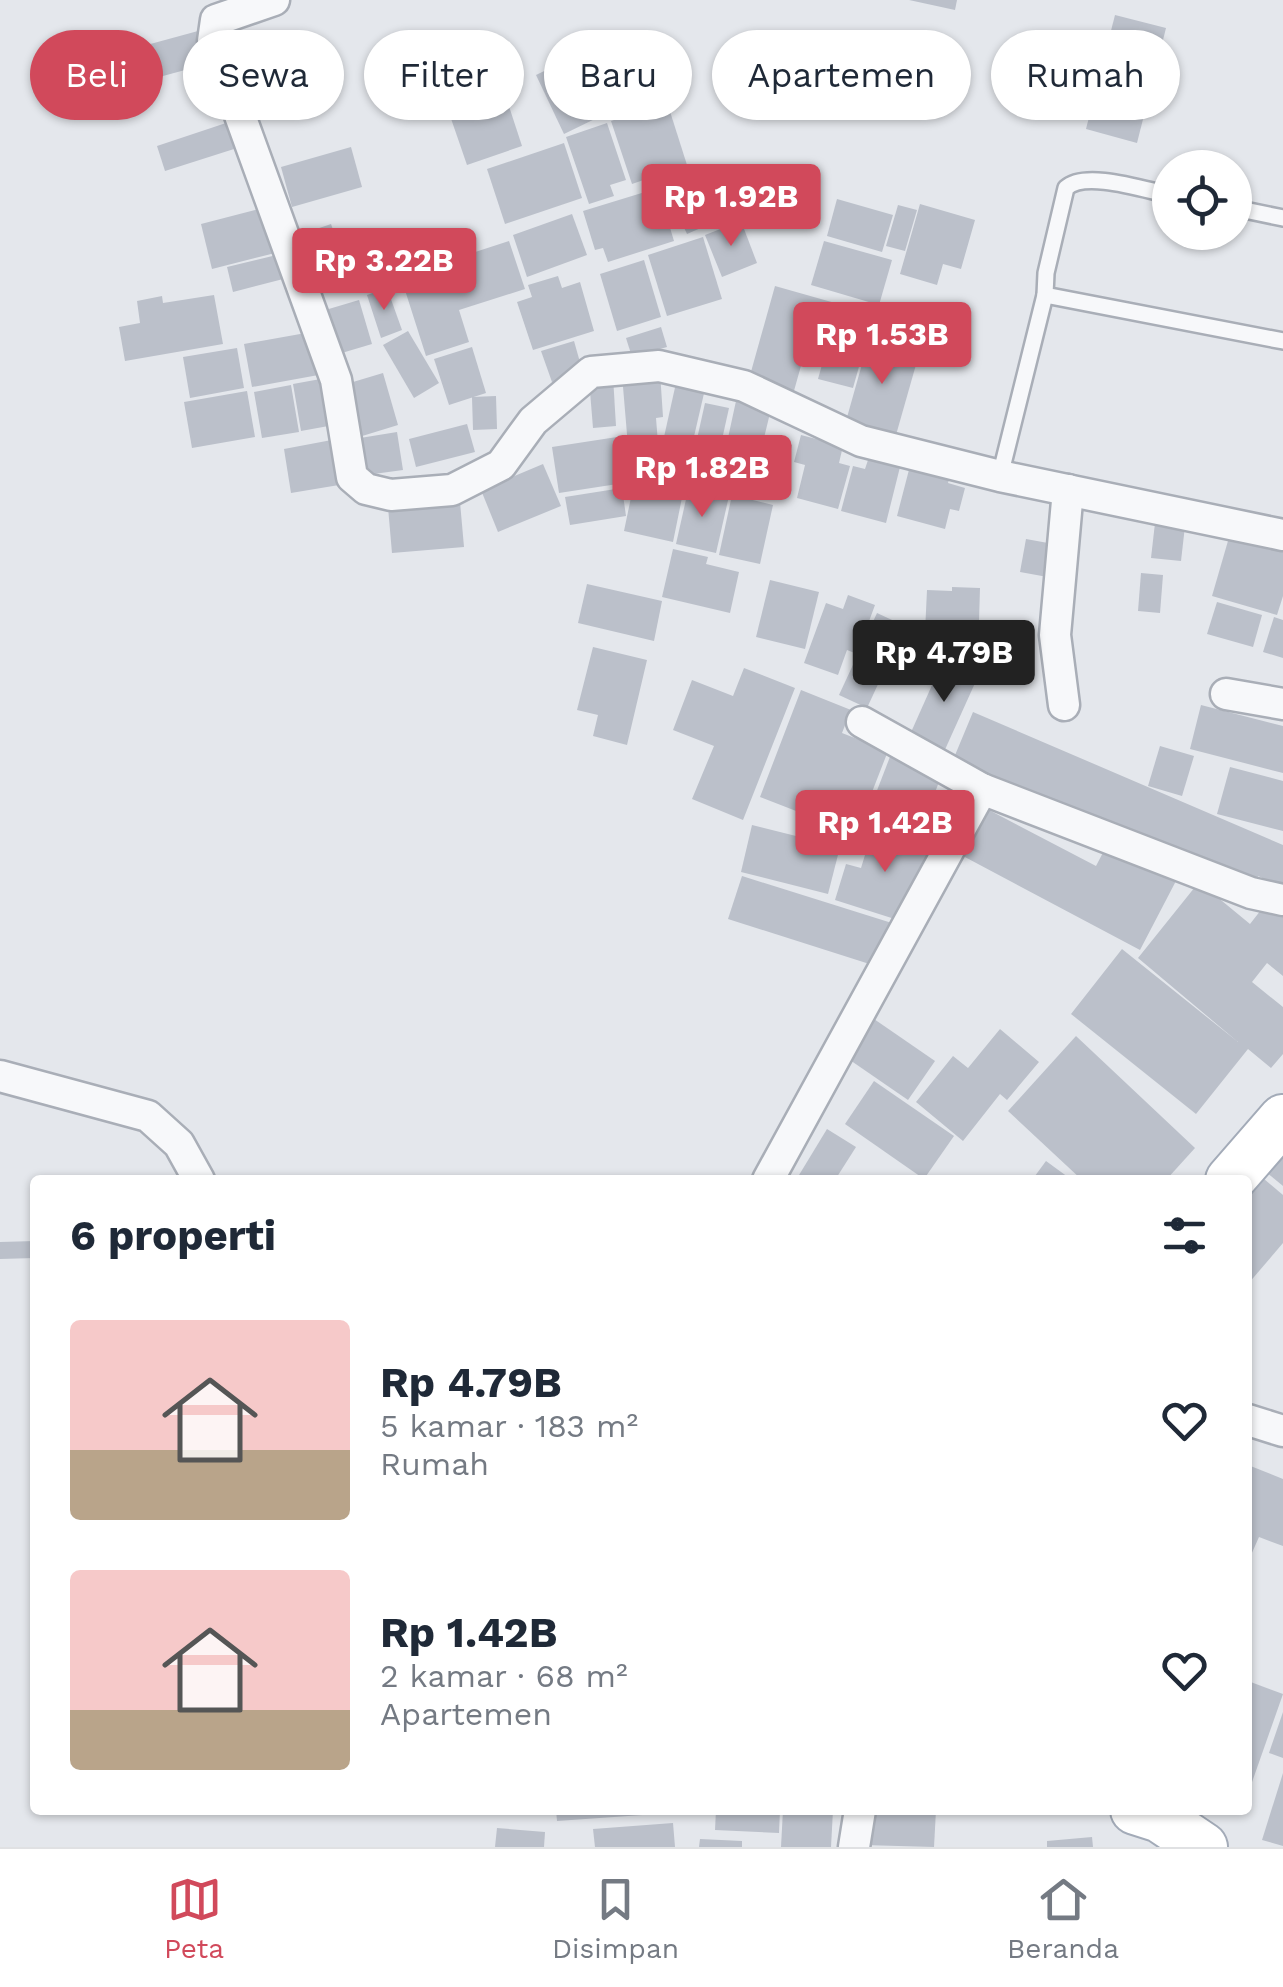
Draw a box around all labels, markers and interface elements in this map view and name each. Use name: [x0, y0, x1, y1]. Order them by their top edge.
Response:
chip: Beli: [30, 30, 163, 120]
chip: Sewa: [183, 30, 344, 120]
chip: Filter: [364, 30, 524, 120]
chip: Baru: [544, 30, 692, 120]
chip: Apartemen: [712, 30, 971, 120]
chip: Rumah: [991, 30, 1180, 120]
map controls: [1152, 150, 1252, 250]
button: locate: [1152, 150, 1252, 250]
pin: Rp 1.92B: [628, 164, 834, 249]
text: Rp 1.92B: [664, 177, 798, 215]
pin: Rp 3.22B: [281, 228, 487, 313]
text: Rp 3.22B: [314, 241, 454, 279]
pin: Rp 1.53B: [779, 302, 985, 387]
text: Rp 1.53B: [815, 315, 949, 353]
pin: Rp 1.82B: [599, 435, 805, 520]
text: Rp 1.82B: [634, 448, 770, 486]
pin: Rp 4.79B: [841, 620, 1047, 705]
text: Rp 4.79B: [875, 633, 1013, 671]
pin: Rp 1.42B: [782, 790, 988, 875]
text: Rp 1.42B: [817, 803, 953, 841]
icon: filters: [1157, 1208, 1212, 1263]
text: 6 properti: [70, 1211, 276, 1260]
text: Rp 4.79B: [380, 1358, 562, 1407]
icon: home: [150, 1360, 270, 1480]
icon: heart: [1157, 1393, 1212, 1448]
text: 5 kamar · 183 m²: [380, 1407, 638, 1445]
text: Rumah: [380, 1445, 489, 1483]
text: Rp 1.42B: [380, 1608, 557, 1657]
icon: home: [150, 1610, 270, 1730]
icon: heart: [1157, 1643, 1212, 1698]
text: 2 kamar · 68 m²: [380, 1657, 628, 1695]
text: Apartemen: [380, 1695, 552, 1733]
tab: Peta: [164, 1872, 224, 1965]
tab: Disimpan: [552, 1872, 679, 1965]
tab: Beranda: [1007, 1872, 1119, 1965]

